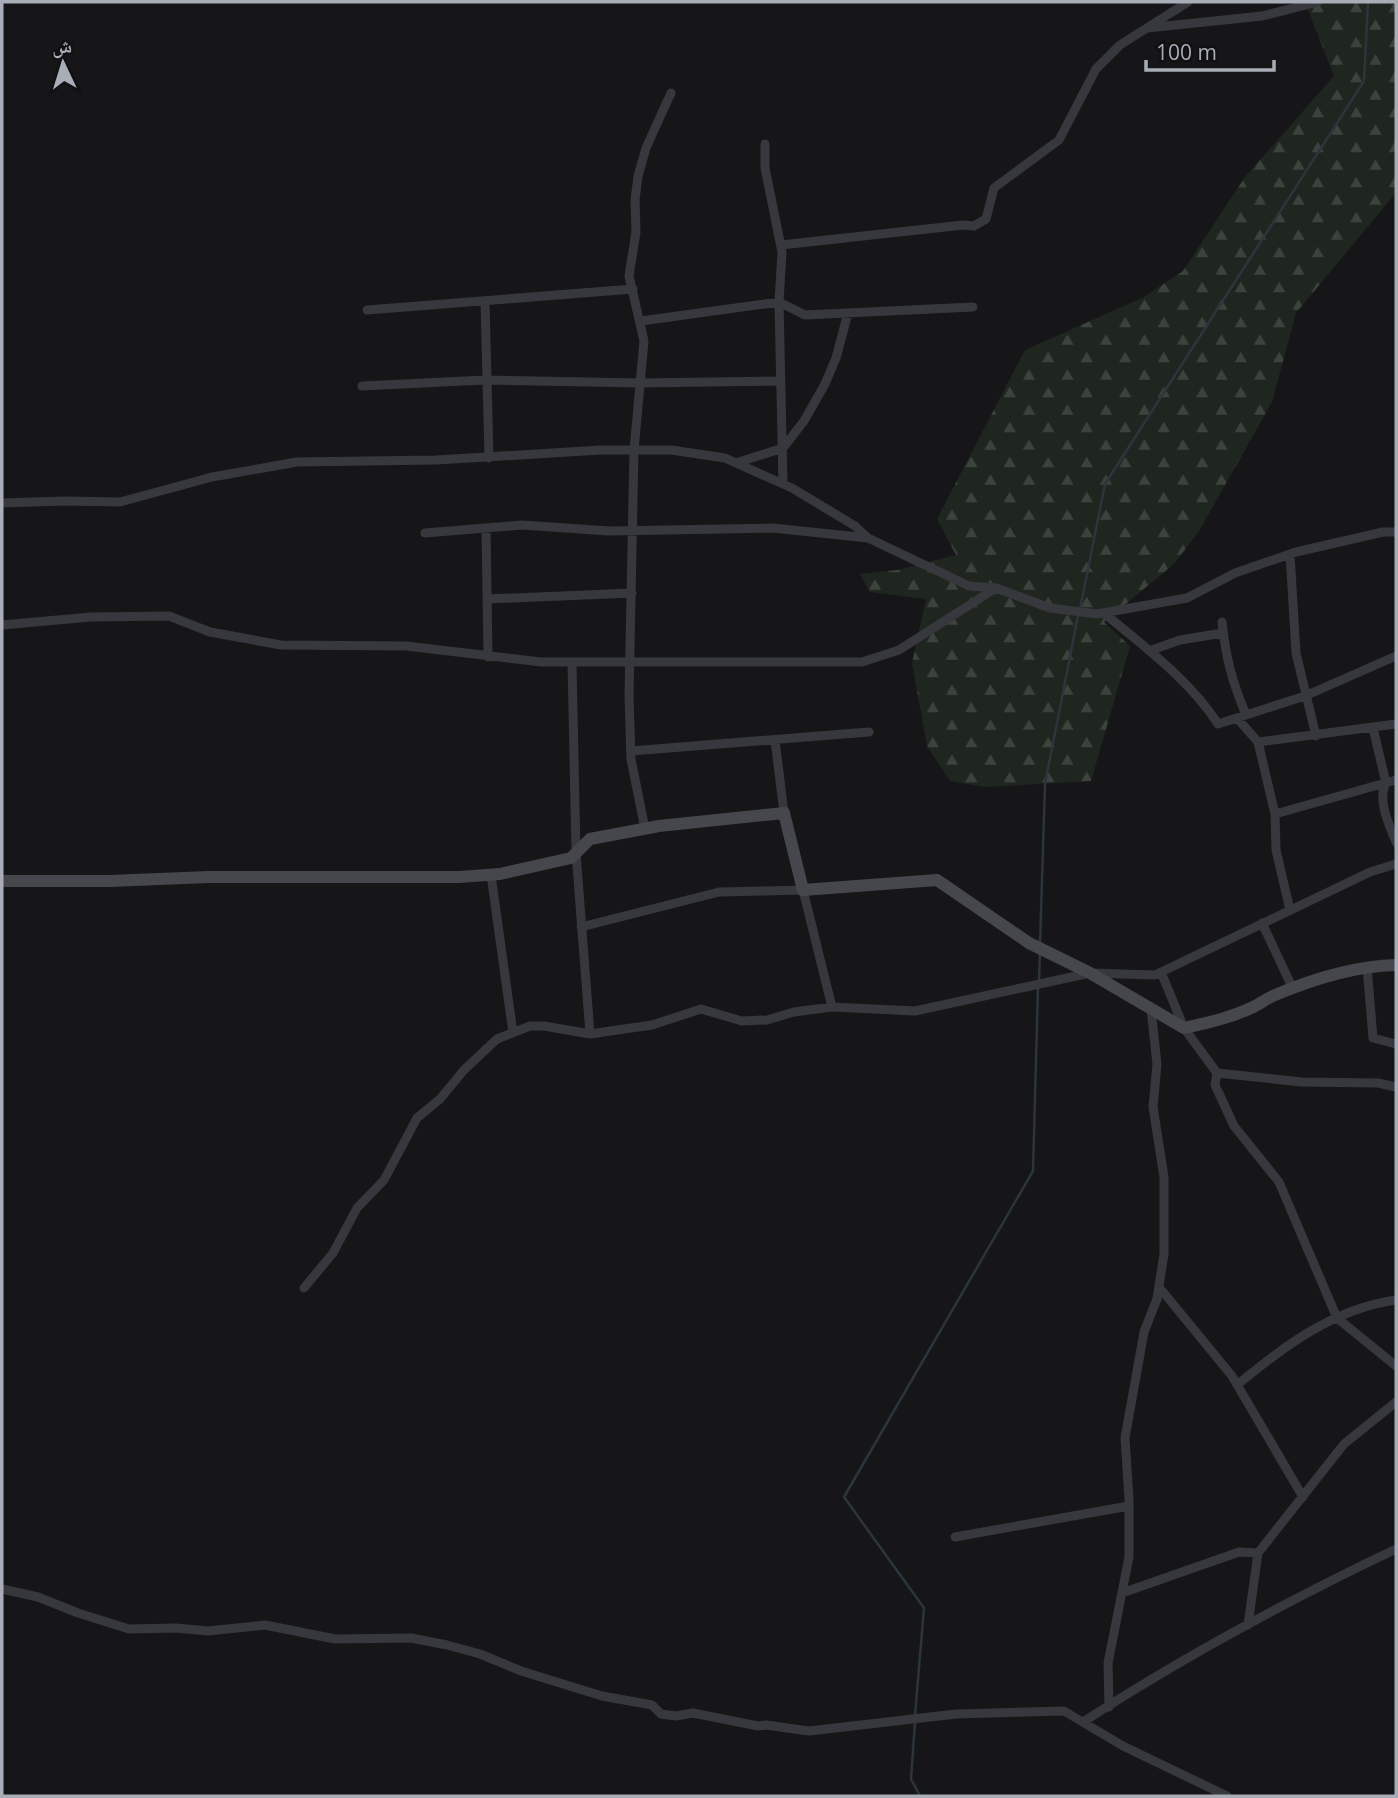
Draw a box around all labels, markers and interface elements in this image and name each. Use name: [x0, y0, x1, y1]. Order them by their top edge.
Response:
north arrow: [28, 28, 98, 98]
scale bar: [1146, 28, 1274, 72]
text: ش: [51, 32, 73, 60]
text: 100 m: [1156, 38, 1217, 66]

